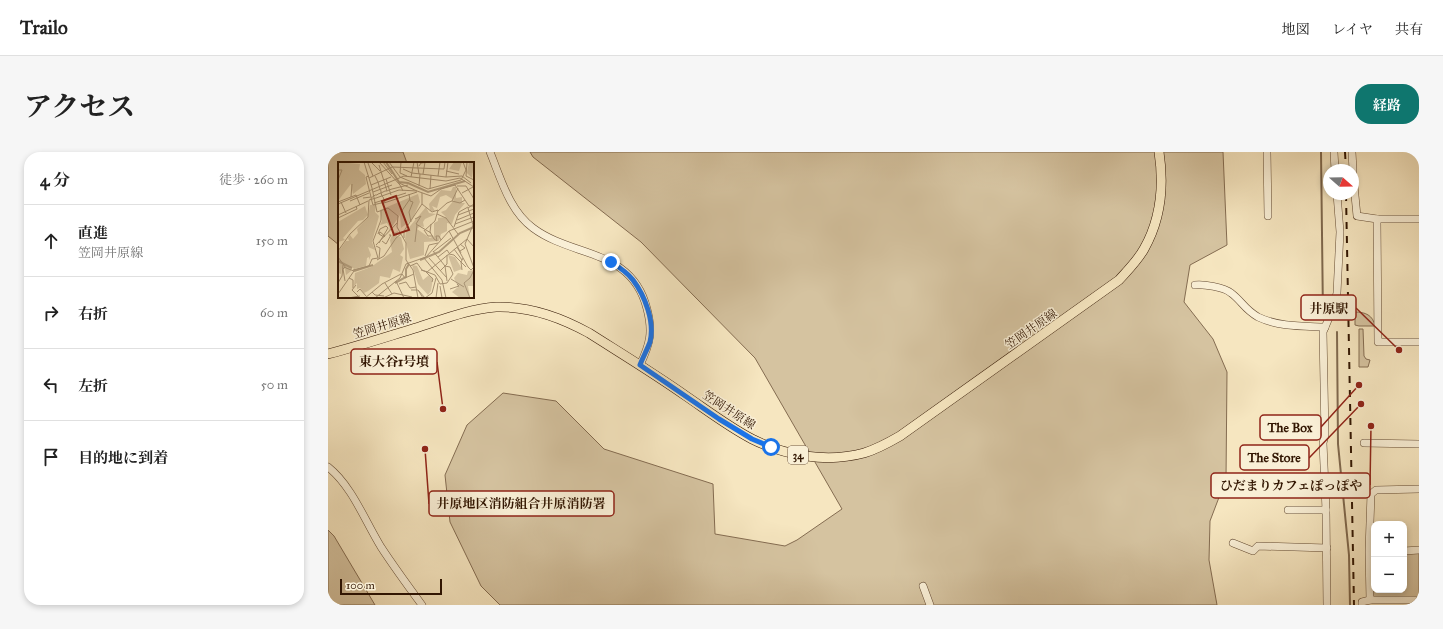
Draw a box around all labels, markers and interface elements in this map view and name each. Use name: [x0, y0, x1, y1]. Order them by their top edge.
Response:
text: Trailo: [20, 16, 68, 39]
text: 地図: [1282, 21, 1310, 38]
text: レイヤ: [1332, 21, 1373, 38]
text: 共有: [1395, 21, 1423, 38]
button: 経路: [1355, 84, 1419, 124]
text: アクセス: [24, 89, 135, 124]
inset map: [338, 162, 474, 298]
north arrow: [1323, 164, 1359, 200]
text: 4 分: [40, 170, 70, 191]
text: 徒歩 · 260 m: [219, 172, 288, 188]
text: 直進: [78, 224, 108, 242]
icon: ahead: [40, 230, 62, 252]
text: 150 m: [256, 233, 288, 249]
text: 笠岡井原線: [78, 245, 143, 261]
route end: [602, 253, 620, 271]
callout: 井原駅: [1301, 295, 1356, 320]
text: 井原駅: [1309, 301, 1349, 317]
icon: right: [40, 302, 62, 324]
text: 右折: [78, 305, 108, 323]
text: 60 m: [260, 305, 288, 321]
street label: 笠岡井原線: [1002, 306, 1060, 352]
street label: 笠岡井原線: [351, 311, 413, 341]
callout: 東大谷1号墳: [351, 349, 437, 374]
text: 東大谷1号墳: [359, 354, 429, 370]
icon: left: [40, 374, 62, 396]
text: 左折: [78, 377, 108, 395]
text: 50 m: [261, 377, 288, 393]
street label: 笠岡井原線: [700, 388, 758, 432]
callout: The Box: [1260, 415, 1321, 440]
text: The Box: [1266, 420, 1313, 436]
route start: [762, 438, 780, 456]
callout: The Store: [1240, 445, 1309, 470]
icon: arrive: [40, 446, 62, 468]
road number: 34: [788, 446, 808, 464]
text: 目的地に到着: [78, 449, 168, 467]
text: The Store: [1246, 450, 1301, 466]
callout: ひだまりカフェぽっぽや: [1211, 473, 1370, 498]
text: ひだまりカフェぽっぽや: [1220, 478, 1362, 494]
callout: 井原地区消防組合井原消防署: [429, 491, 614, 516]
text: 井原地区消防組合井原消防署: [436, 496, 606, 512]
map controls: [1371, 521, 1407, 593]
button: +: [1371, 521, 1407, 557]
button: −: [1371, 557, 1407, 593]
scale bar: [340, 577, 442, 596]
text: 100 m: [346, 579, 375, 592]

